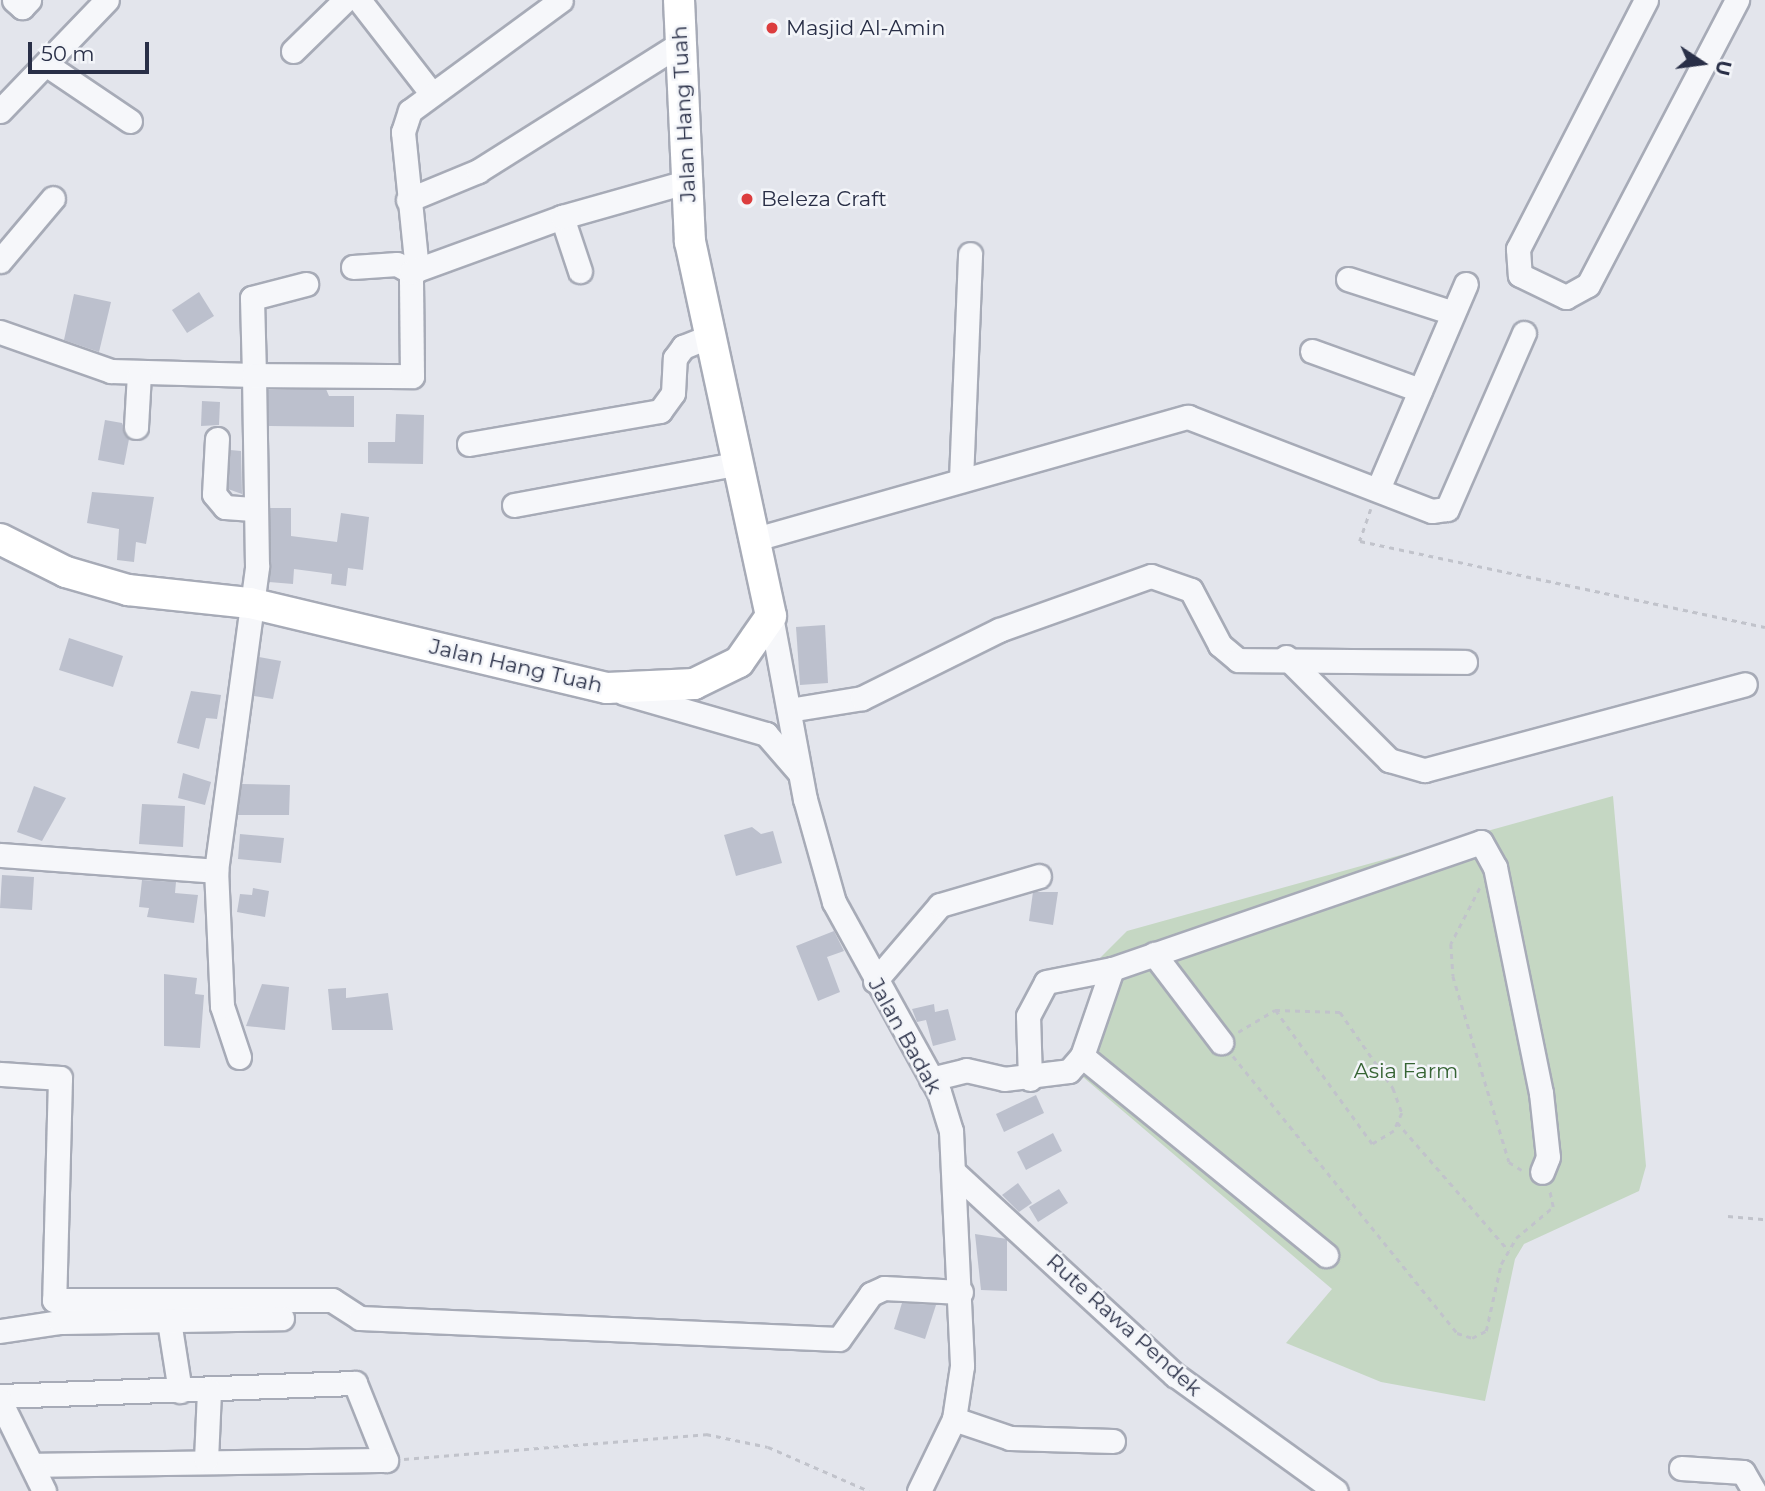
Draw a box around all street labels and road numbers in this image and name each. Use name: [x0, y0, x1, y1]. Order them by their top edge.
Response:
street label: Jalan Hang Tuah: [667, 25, 701, 203]
street label: Jalan Hang Tuah: [427, 634, 605, 698]
street label: Jalan Badak: [863, 974, 947, 1098]
street label: Rute Rawa Pendek: [1041, 1249, 1207, 1401]

